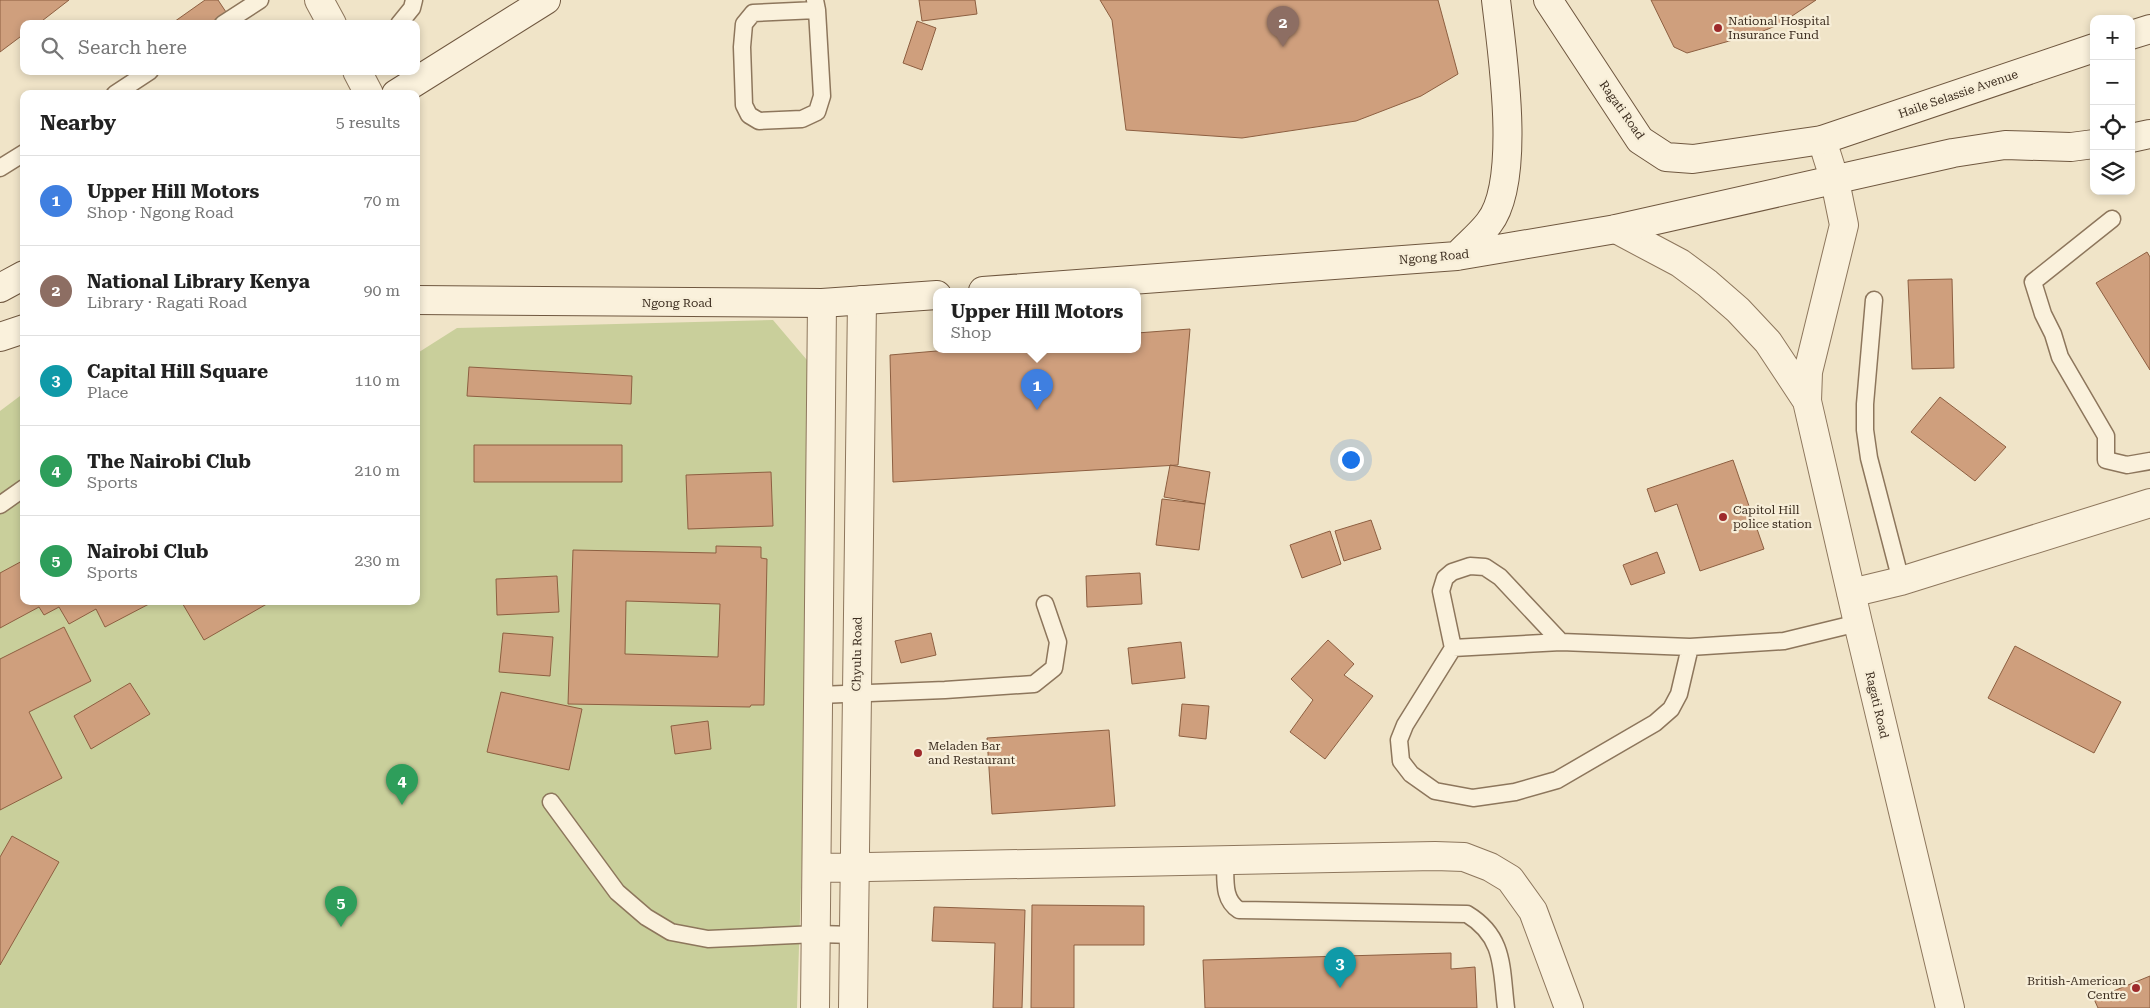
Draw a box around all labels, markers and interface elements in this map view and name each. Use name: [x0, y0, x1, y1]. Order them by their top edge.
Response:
pin: 2: [1267, 6, 1299, 47]
place label: National Hospital Insurance Fund: [1728, 14, 1830, 42]
map controls: [2090, 15, 2135, 195]
button: +: [2090, 15, 2135, 60]
search box: [20, 20, 420, 75]
marker: National Hospital Insurance Fund: [1712, 22, 1724, 34]
icon: search: [38, 34, 66, 62]
text: Search here: [78, 36, 187, 59]
button: −: [2090, 60, 2135, 105]
street label: Haile Selassie Avenue: [1896, 67, 2020, 121]
street label: Ragati Road: [1597, 78, 1648, 142]
button: locate: [2090, 105, 2135, 150]
text: Nearby: [40, 111, 116, 135]
text: 5 results: [336, 113, 400, 132]
button: layers: [2090, 150, 2135, 195]
text: Upper Hill Motors: [87, 180, 259, 203]
text: 1: [52, 191, 60, 210]
text: 70 m: [363, 191, 400, 210]
text: Shop · Ngong Road: [87, 203, 234, 222]
street label: Ngong Road: [1398, 247, 1470, 267]
text: National Library Kenya: [87, 270, 310, 293]
text: 2: [52, 281, 60, 300]
text: 90 m: [363, 281, 400, 300]
popup: [933, 288, 1141, 353]
text: Library · Ragati Road: [87, 293, 247, 312]
street label: Ngong Road: [642, 296, 713, 310]
text: Upper Hill Motors: [951, 300, 1123, 323]
text: Shop: [951, 323, 991, 342]
text: Capital Hill Square: [87, 360, 268, 383]
pin: 1: [1021, 369, 1053, 410]
text: 3: [52, 371, 60, 390]
text: 110 m: [354, 371, 400, 390]
text: Place: [87, 383, 128, 402]
your location: [1338, 447, 1364, 473]
text: The Nairobi Club: [87, 450, 251, 473]
text: 4: [52, 461, 60, 480]
text: 210 m: [354, 461, 400, 480]
text: Sports: [87, 473, 138, 492]
place label: Capitol Hill police station: [1733, 503, 1812, 531]
marker: Capitol Hill police station: [1717, 511, 1729, 523]
text: Nairobi Club: [87, 540, 208, 563]
text: 5: [52, 551, 60, 570]
text: 230 m: [354, 551, 400, 570]
text: Sports: [87, 563, 138, 582]
street label: Chyulu Road: [849, 616, 865, 691]
street label: Ragati Road: [1862, 670, 1892, 740]
place label: Meladen Bar and Restaurant: [928, 739, 1016, 767]
marker: Meladen Bar and Restaurant: [912, 747, 924, 759]
pin: 4: [386, 764, 418, 805]
pin: 5: [325, 886, 357, 927]
pin: 3: [1324, 947, 1356, 988]
place label: British-American Centre: [2027, 974, 2126, 1002]
marker: British-American Centre: [2130, 982, 2142, 994]

